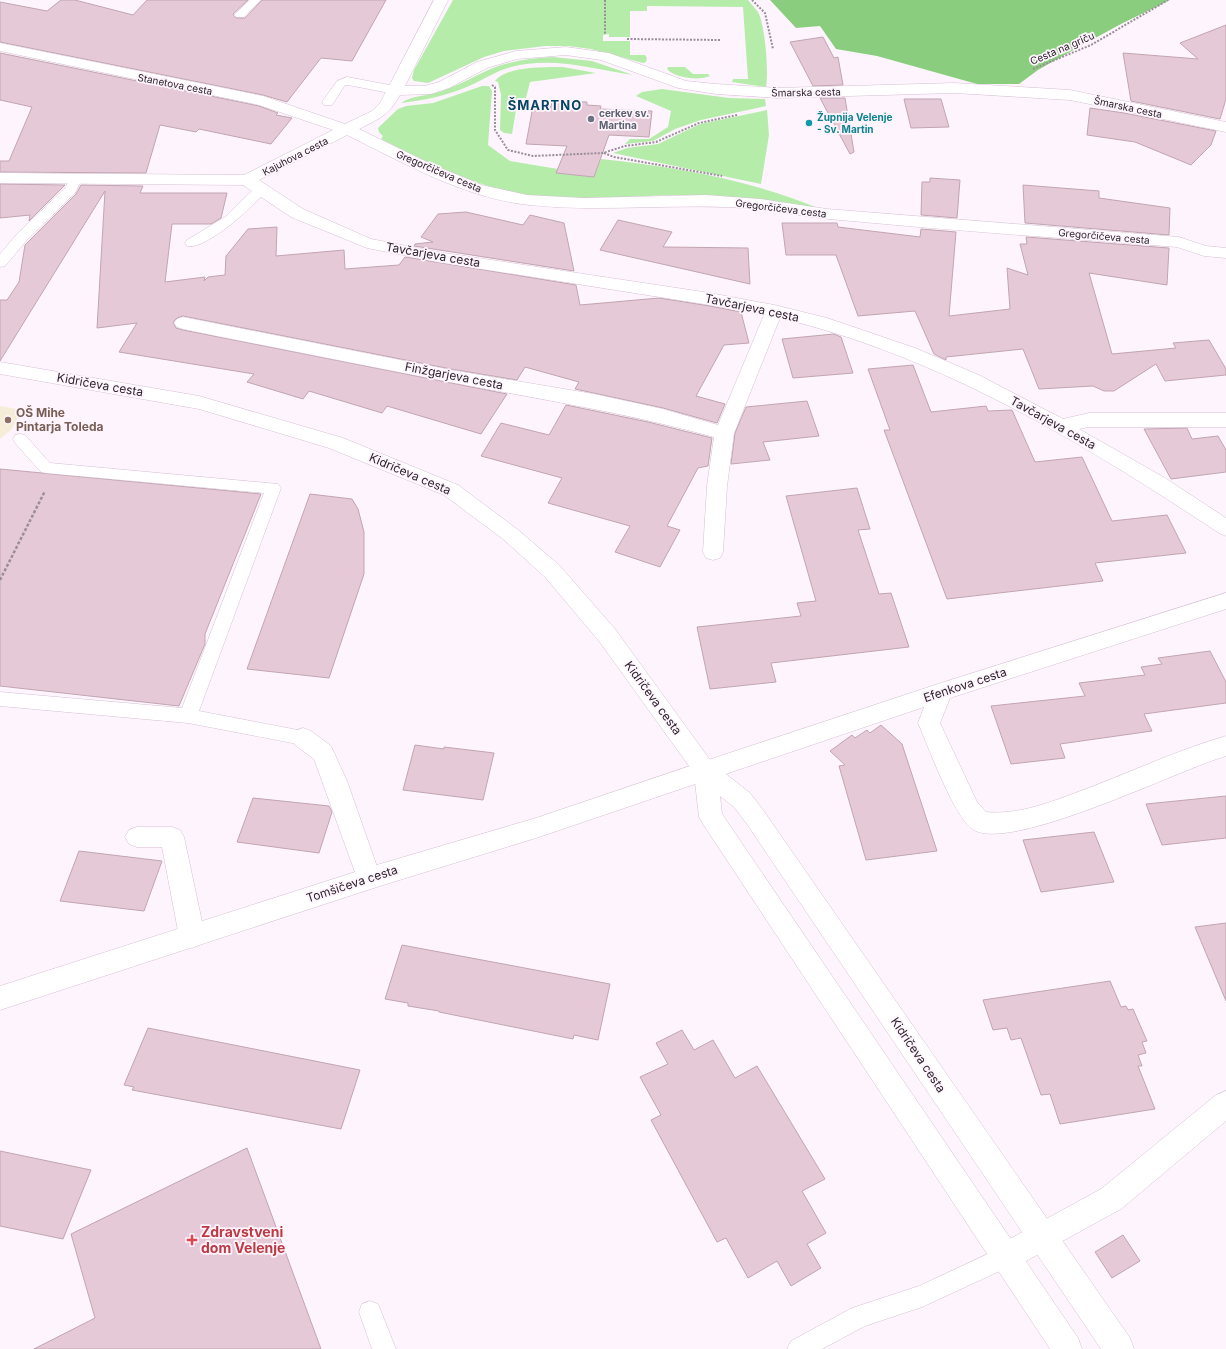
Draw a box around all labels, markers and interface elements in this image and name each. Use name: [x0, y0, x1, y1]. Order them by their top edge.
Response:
street label: Cesta na griču: [1028, 29, 1096, 67]
street label: Stanetova cesta: [137, 71, 213, 97]
street label: Šmarska cesta: [771, 85, 841, 99]
street label: Šmarska cesta: [1093, 94, 1163, 120]
district label: ŠMARTNO: [508, 97, 582, 113]
place label: cerkev sv. Martina: [599, 107, 649, 131]
place label: Župnija Velenje - Sv. Martin: [817, 111, 892, 135]
marker: cerkev sv. Martina: [586, 114, 596, 124]
marker: Župnija Velenje - Sv. Martin: [804, 118, 814, 128]
street label: Kajuhova cesta: [260, 134, 330, 178]
street label: Gregorčičeva cesta: [394, 148, 484, 194]
street label: Gregorčičeva cesta: [735, 196, 827, 220]
street label: Gregorčičeva cesta: [1058, 226, 1150, 246]
street label: Tavčarjeva cesta: [385, 239, 482, 270]
street label: Tavčarjeva cesta: [704, 290, 800, 325]
street label: Finžgarjeva cesta: [404, 359, 504, 392]
street label: Kidričeva cesta: [56, 370, 144, 399]
street label: Tavčarjeva cesta: [1008, 393, 1099, 452]
place label: OŠ Mihe Pintarja Toleda: [16, 405, 103, 434]
marker: OŠ Mihe Pintarja Toleda: [3, 415, 13, 425]
street label: Kidričeva cesta: [367, 450, 453, 498]
street label: Kidričeva cesta: [622, 658, 685, 737]
street label: Efenkova cesta: [921, 664, 1008, 705]
street label: Tomšičeva cesta: [304, 862, 399, 905]
street label: Kidričeva cesta: [888, 1014, 949, 1095]
place label: Zdravstveni dom Velenje: [201, 1223, 285, 1256]
marker: Zdravstveni dom Velenje: [186, 1234, 198, 1246]

